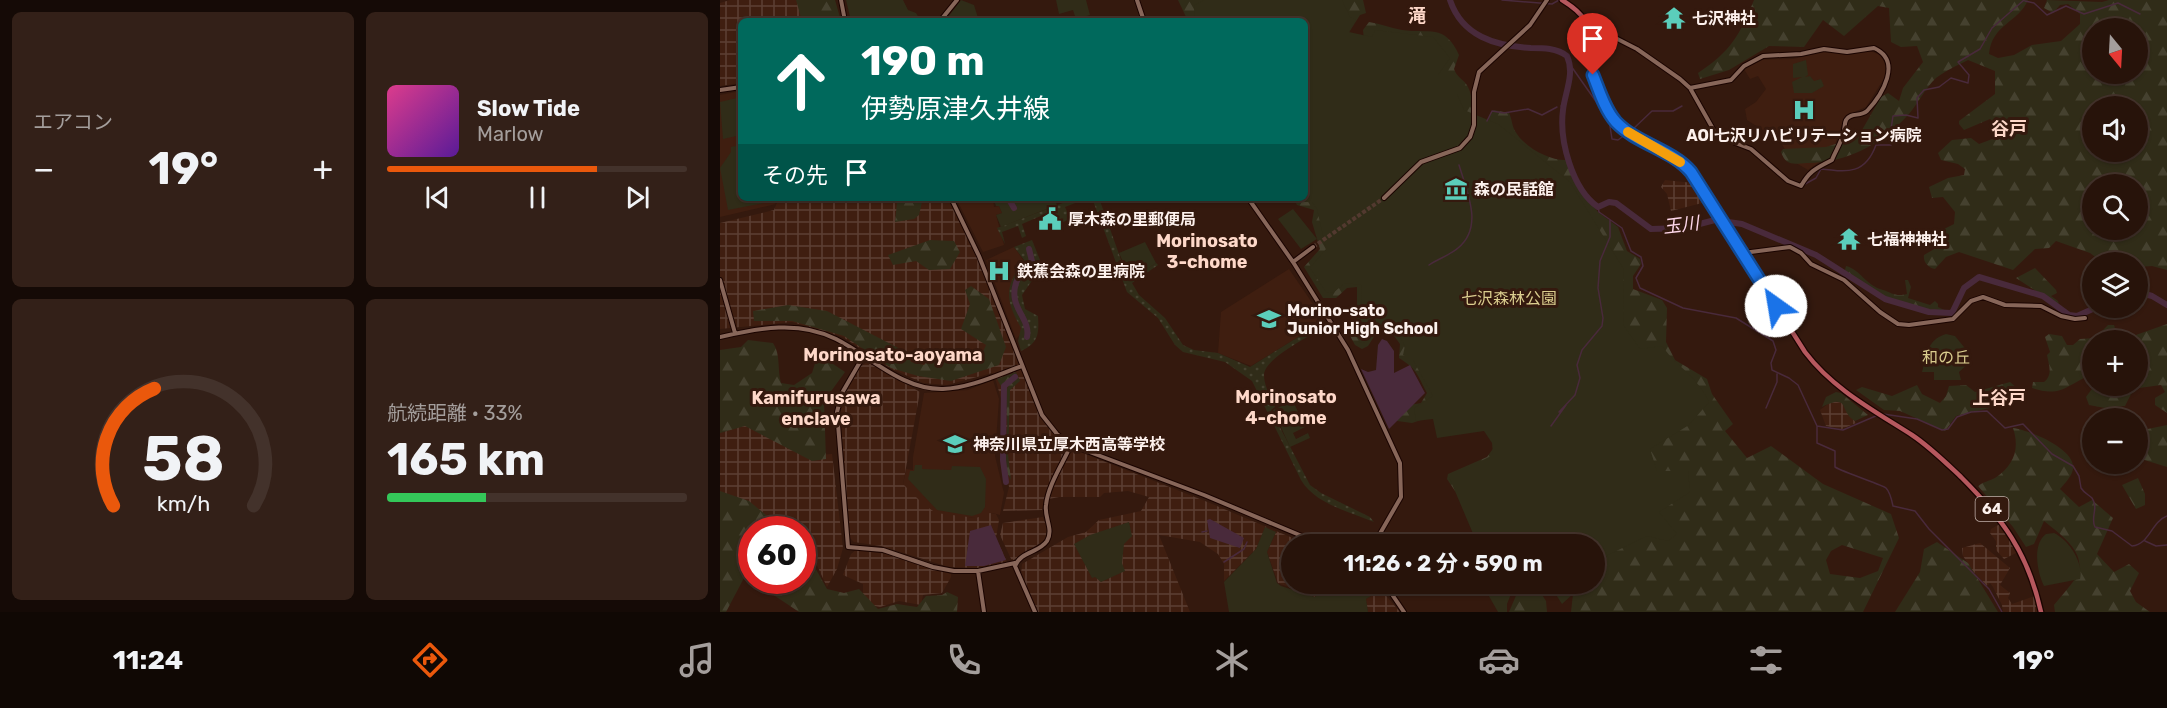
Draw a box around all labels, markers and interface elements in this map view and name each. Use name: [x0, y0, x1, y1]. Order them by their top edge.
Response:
district label: 滝: [1408, 5, 1426, 27]
temple icon: 七沢神社: [1661, 5, 1687, 31]
place label: 七沢神社: [1692, 9, 1756, 28]
pin: [1567, 13, 1618, 75]
north arrow: [2082, 18, 2148, 84]
map controls: [2082, 18, 2148, 474]
icon: arrive: [1576, 22, 1609, 55]
text: 190 m: [861, 36, 985, 86]
icon: ahead: [762, 42, 840, 120]
text: 伊勢原津久井線: [861, 93, 1050, 125]
text: Slow Tide: [477, 95, 580, 122]
button: sound: [2082, 96, 2148, 162]
hospital icon: AOI七沢リハビリテーション病院: [1791, 97, 1817, 123]
text: エアコン: [33, 110, 113, 134]
district label: 谷戸: [1991, 118, 2027, 140]
text: Marlow: [477, 122, 544, 146]
place label: AOI七沢リハビリテーション病院: [1686, 126, 1922, 145]
text: 19°: [149, 142, 218, 195]
text: −: [33, 149, 54, 188]
text: +: [312, 149, 333, 188]
icon: arrive: [840, 156, 873, 189]
text: その先: [762, 162, 828, 189]
button: search: [2082, 174, 2148, 240]
museum icon: 森の民話館: [1443, 176, 1469, 202]
place label: 森の民話館: [1474, 180, 1554, 199]
icon: previous: [421, 181, 454, 214]
icon: pause: [521, 181, 554, 214]
icon: next: [621, 181, 654, 214]
public building icon: 厚木森の里郵便局: [1037, 206, 1063, 232]
place label: 厚木森の里郵便局: [1068, 210, 1196, 229]
water label: 玉川: [1662, 212, 1702, 238]
temple icon: 七福神神社: [1836, 226, 1862, 252]
district label: Morinosato 3-chome: [1156, 230, 1258, 273]
place label: 七福神神社: [1867, 230, 1947, 249]
button: layers: [2082, 252, 2148, 318]
hospital icon: 鉄蕉会森の里病院: [986, 258, 1012, 284]
place label: 鉄蕉会森の里病院: [1017, 262, 1145, 281]
position arrow: [1744, 274, 1808, 338]
park label: 七沢森林公園: [1461, 289, 1557, 308]
place label: Morino-sato Junior High School: [1287, 301, 1438, 338]
school or university icon: Morino-sato Junior High School: [1256, 306, 1282, 332]
button: +: [2082, 330, 2148, 396]
district label: Morinosato-aoyama: [803, 344, 983, 366]
park label: 和の丘: [1922, 348, 1970, 367]
district label: Morinosato 4-chome: [1235, 386, 1337, 429]
district label: Kamifurusawa enclave: [751, 387, 881, 430]
district label: 上谷戸: [1972, 387, 2026, 409]
text: 航続距離 · 33%: [387, 401, 523, 425]
button: −: [2082, 408, 2148, 474]
text: 58: [142, 422, 224, 496]
school or university icon: 神奈川県立厚木西高等学校: [942, 431, 968, 457]
text: 165 km: [387, 433, 545, 486]
place label: 神奈川県立厚木西高等学校: [973, 435, 1165, 454]
text: km/h: [156, 492, 210, 517]
road number: 64: [1976, 497, 2008, 521]
speed limit sign: 60: [738, 516, 816, 594]
text: 11:26 · 2 分 · 590 m: [1343, 550, 1543, 577]
icon: directions: [409, 639, 451, 681]
icon: music: [676, 639, 718, 681]
icon: phone: [943, 639, 985, 681]
icon: climate: [1211, 639, 1253, 681]
icon: car: [1478, 639, 1520, 681]
icon: filters: [1745, 639, 1787, 681]
text: 11:24: [113, 644, 183, 676]
text: 19°: [2012, 644, 2054, 676]

